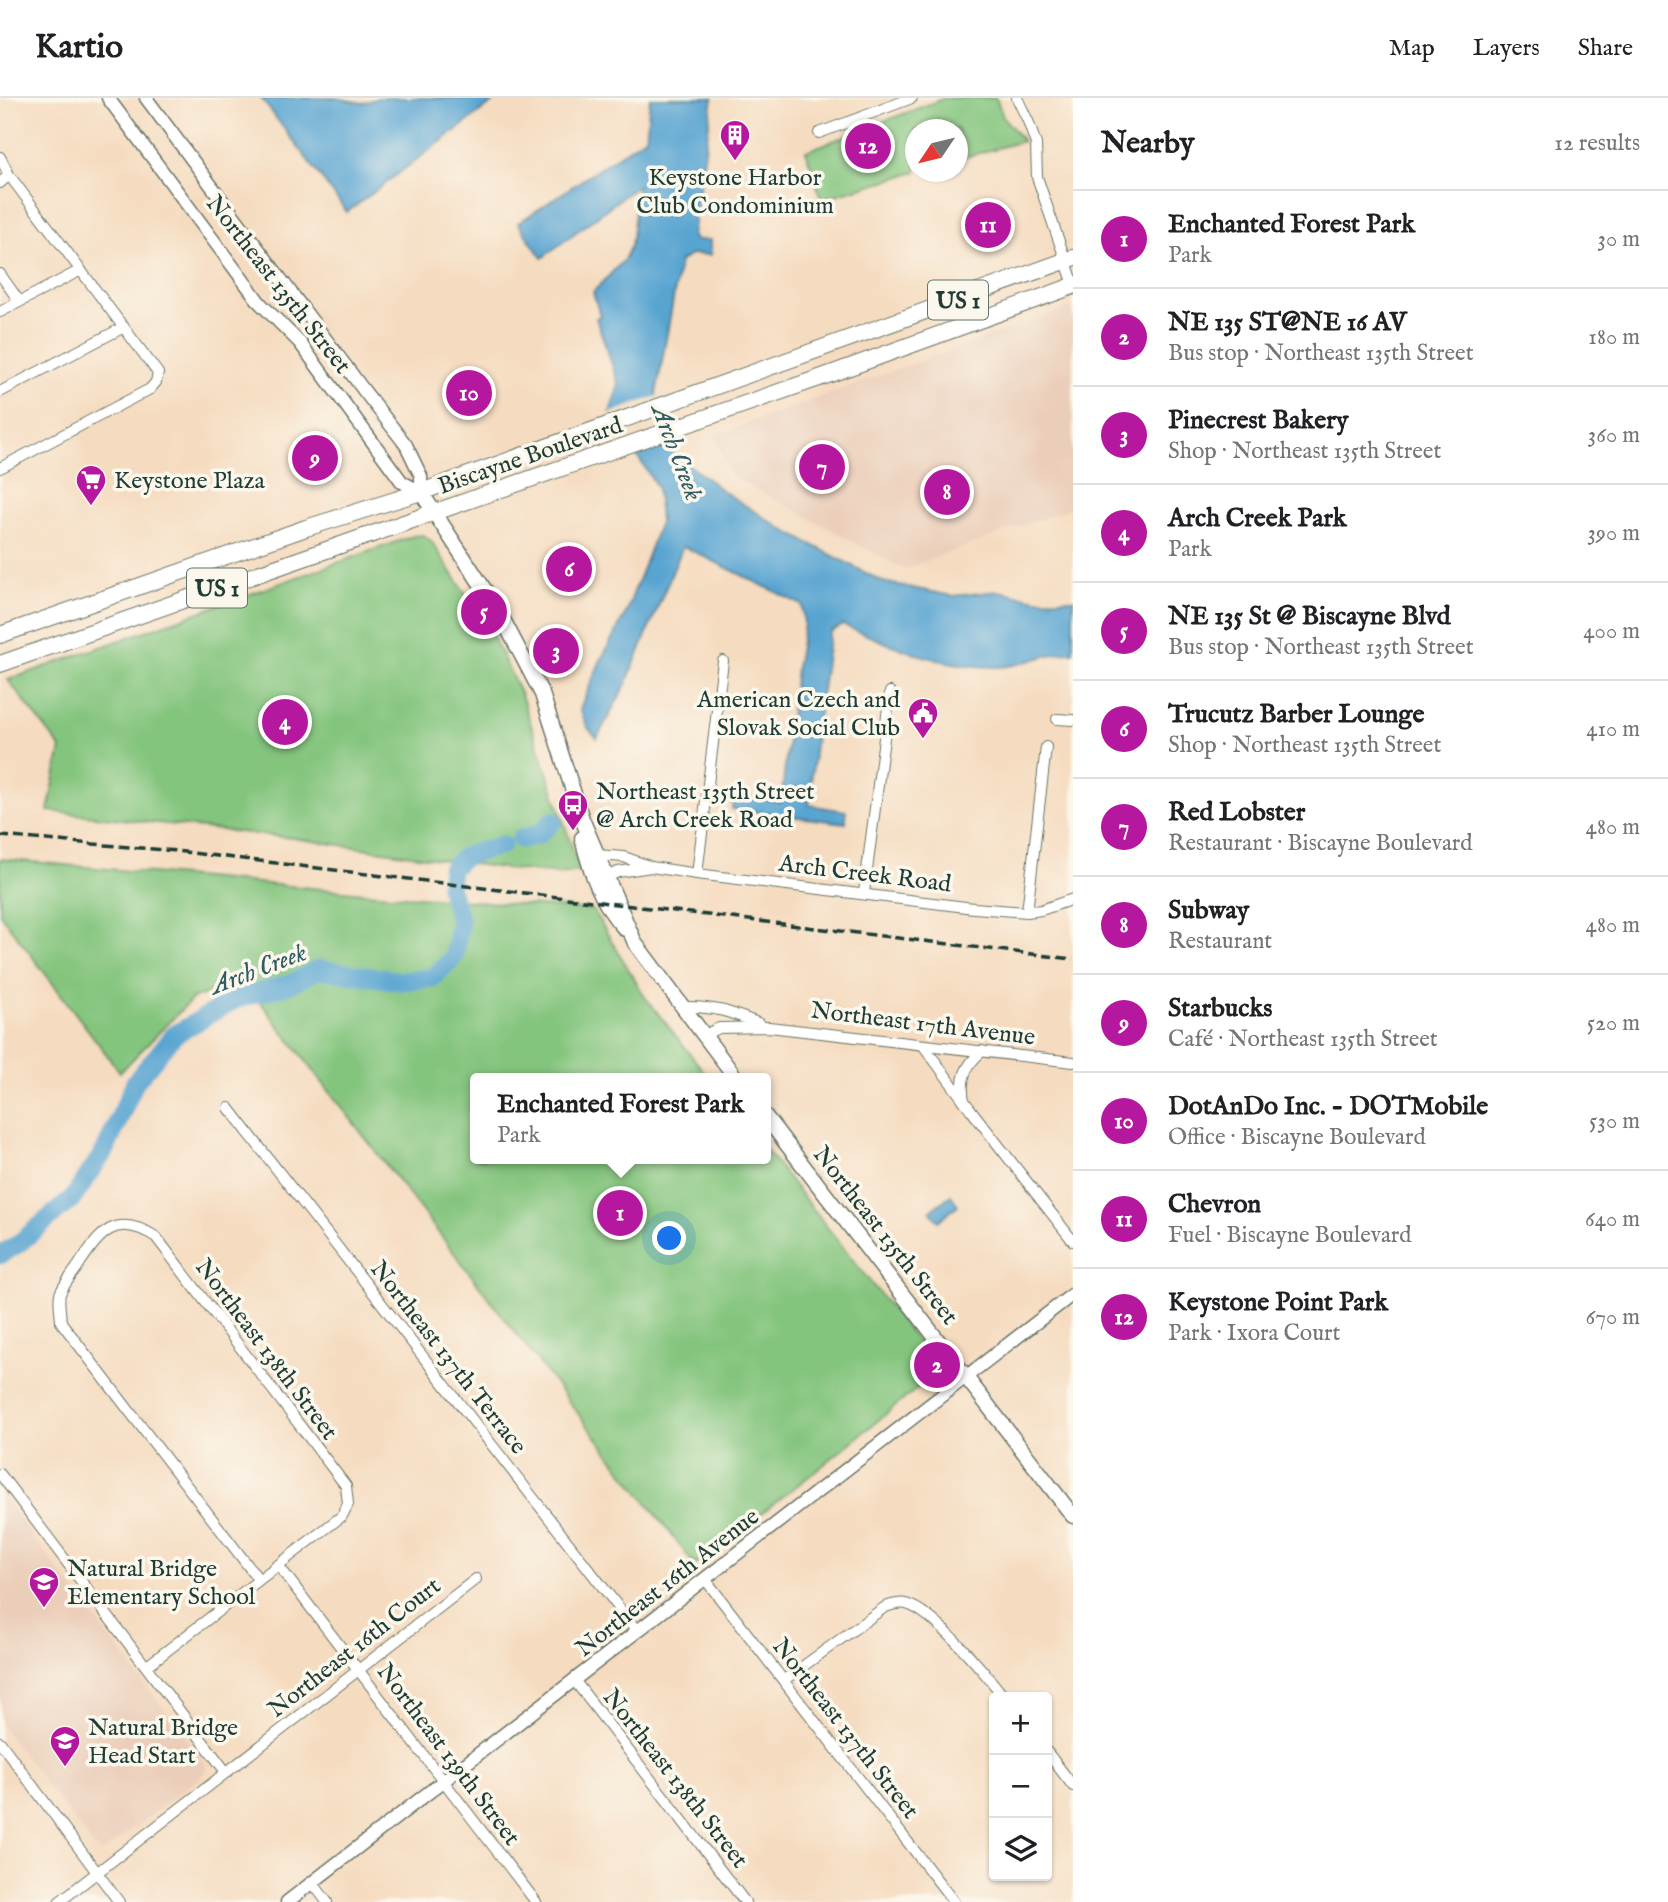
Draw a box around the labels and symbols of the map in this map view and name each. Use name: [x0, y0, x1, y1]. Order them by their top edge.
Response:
building icon: Keystone Harbor Club Condominium: [718, 118, 752, 162]
north arrow: [905, 119, 968, 182]
pin: 12: [845, 120, 891, 172]
place label: Keystone Harbor Club Condominium: [636, 163, 834, 222]
street label: Northeast 135th Street: [198, 189, 357, 381]
pin: 11: [965, 199, 1011, 251]
road number: US 1: [928, 280, 988, 320]
pin: 10: [446, 367, 492, 419]
water label: Arch Creek: [642, 397, 710, 506]
street label: Biscayne Boulevard: [434, 410, 627, 503]
pin: 9: [292, 432, 338, 484]
pin: 7: [799, 441, 845, 493]
supermarket icon: Keystone Plaza: [74, 463, 108, 507]
place label: Keystone Plaza: [114, 466, 266, 497]
pin: 8: [924, 466, 970, 518]
pin: 6: [546, 543, 592, 595]
road number: US 1: [187, 568, 247, 608]
pin: 5: [461, 586, 507, 638]
pin: 3: [533, 625, 579, 677]
place label: American Czech and Slovak Social Club: [696, 685, 900, 744]
pin: 4: [262, 696, 308, 748]
public building icon: American Czech and Slovak Social Club: [906, 696, 940, 740]
place label: Northeast 135th Street @ Arch Creek Road: [596, 777, 814, 836]
bus stop icon: Northeast 135th Street @ Arch Creek Road: [556, 788, 590, 832]
street label: Arch Creek Road: [776, 848, 953, 900]
water label: Arch Creek: [203, 936, 312, 1004]
street label: Northeast 17th Avenue: [809, 995, 1037, 1054]
street label: Northeast 135th Street: [805, 1140, 964, 1332]
pin: 1: [597, 1187, 643, 1239]
your location: [652, 1221, 686, 1255]
street label: Northeast 138th Street: [187, 1253, 344, 1447]
street label: Northeast 137th Terrace: [363, 1255, 533, 1461]
pin: 2: [914, 1339, 960, 1391]
street label: Northeast 16th Avenue: [570, 1502, 766, 1665]
place label: Natural Bridge Elementary School: [67, 1554, 256, 1613]
school or university icon: Natural Bridge Elementary School: [27, 1565, 61, 1609]
street label: Northeast 16th Court: [262, 1571, 448, 1725]
street label: Northeast 137th Street: [765, 1632, 925, 1826]
street label: Northeast 139th Street: [369, 1658, 526, 1852]
street label: Northeast 138th Street: [595, 1683, 755, 1875]
place label: Natural Bridge Head Start: [88, 1713, 238, 1772]
school or university icon: Natural Bridge Head Start: [48, 1724, 82, 1768]

